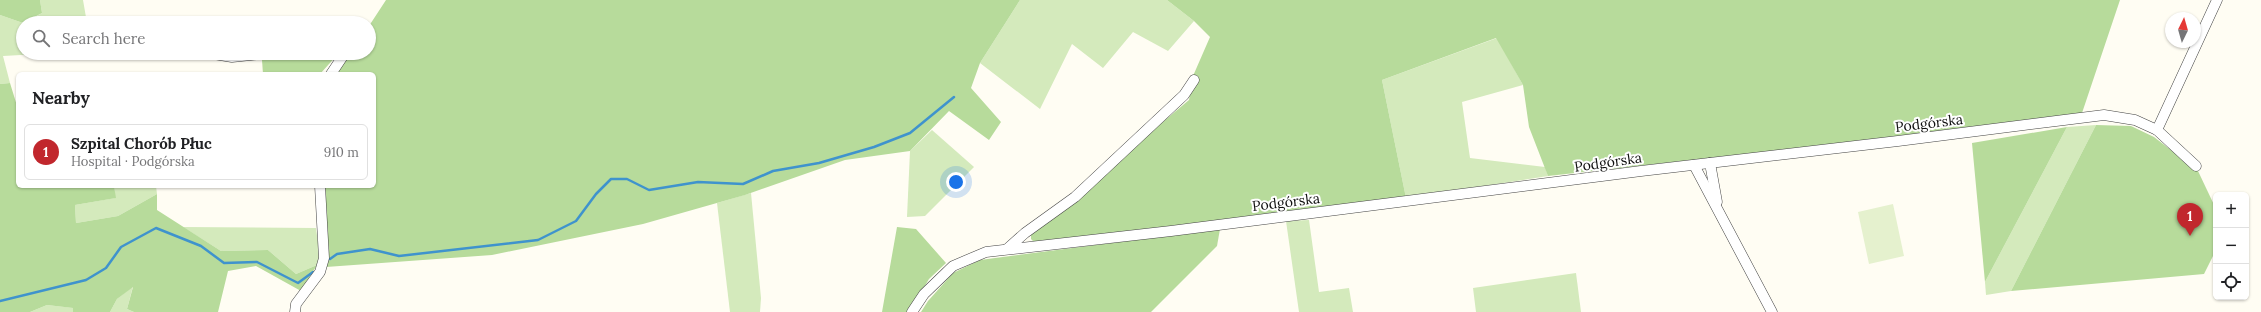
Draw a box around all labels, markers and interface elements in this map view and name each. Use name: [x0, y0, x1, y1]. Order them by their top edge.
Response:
north arrow: [2165, 12, 2201, 48]
search box: [16, 16, 376, 60]
icon: search: [30, 27, 52, 49]
text: Search here: [62, 29, 145, 48]
text: Nearby: [32, 87, 90, 109]
street label: Podgórska: [1894, 110, 1964, 136]
text: Szpital Chorób Płuc: [71, 134, 212, 153]
text: 1: [43, 144, 49, 161]
text: 910 m: [324, 144, 359, 161]
street label: Podgórska: [1573, 148, 1643, 176]
text: Hospital · Podgórska: [71, 153, 195, 170]
your location: [946, 172, 966, 192]
street label: Podgórska: [1251, 189, 1321, 215]
map controls: [2213, 192, 2249, 300]
button: +: [2213, 192, 2249, 228]
pin: 1: [2177, 203, 2203, 236]
button: −: [2213, 228, 2249, 264]
button: locate: [2213, 264, 2249, 300]

